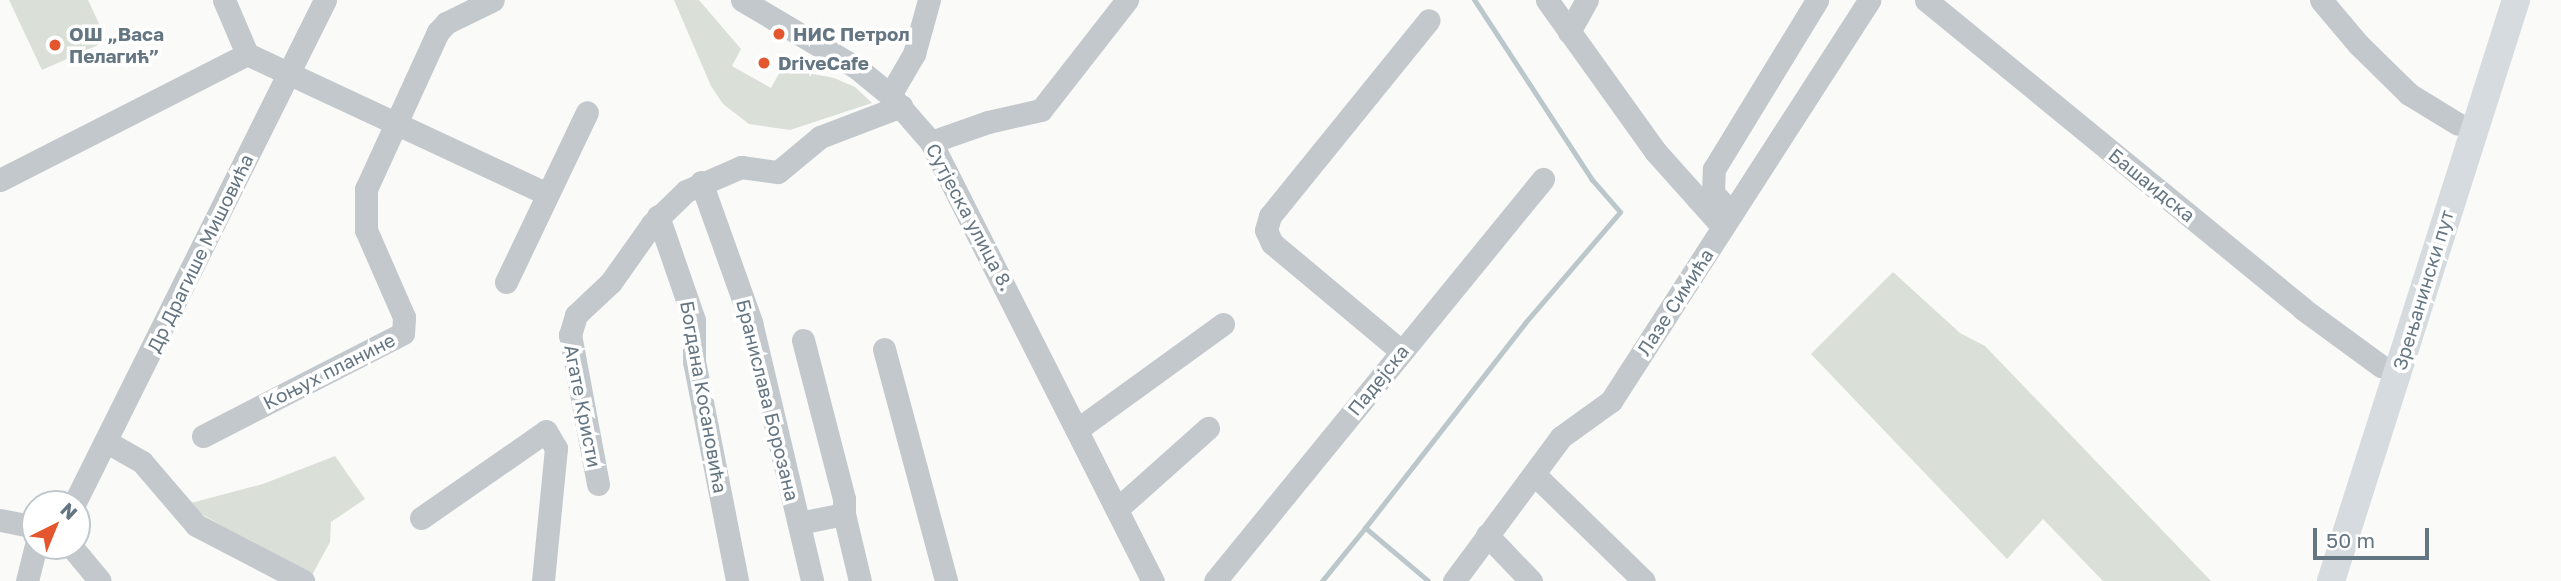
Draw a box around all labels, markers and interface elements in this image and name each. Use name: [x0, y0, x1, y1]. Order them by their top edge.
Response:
place label: ОШ „Васа Пелагић”: [69, 23, 164, 67]
place label: НИС Петрол: [793, 23, 909, 45]
marker: НИС Петрол: [771, 26, 787, 42]
marker: ОШ „Васа Пелагић”: [47, 37, 63, 53]
place label: DriveCafe: [778, 52, 869, 74]
marker: DriveCafe: [756, 55, 772, 71]
street label: Сутјеска улица 8.: [922, 139, 1018, 295]
street label: Башаидска: [2104, 143, 2200, 227]
street label: Др Драгише Мишовића: [142, 150, 258, 356]
street label: Зрењанински пут: [2388, 207, 2458, 373]
street label: Лазе Симића: [1632, 244, 1718, 360]
street label: Бранислава Борозана: [732, 297, 804, 503]
street label: Богдана Косановића: [676, 299, 732, 495]
street label: Коњух планине: [259, 328, 399, 414]
street label: Падејска: [1343, 340, 1413, 420]
street label: Агате Кристи: [560, 343, 606, 469]
north arrow: [21, 490, 91, 560]
text: N: [56, 497, 82, 524]
scale bar: [2316, 514, 2432, 558]
text: 50 m: [2326, 527, 2375, 553]

